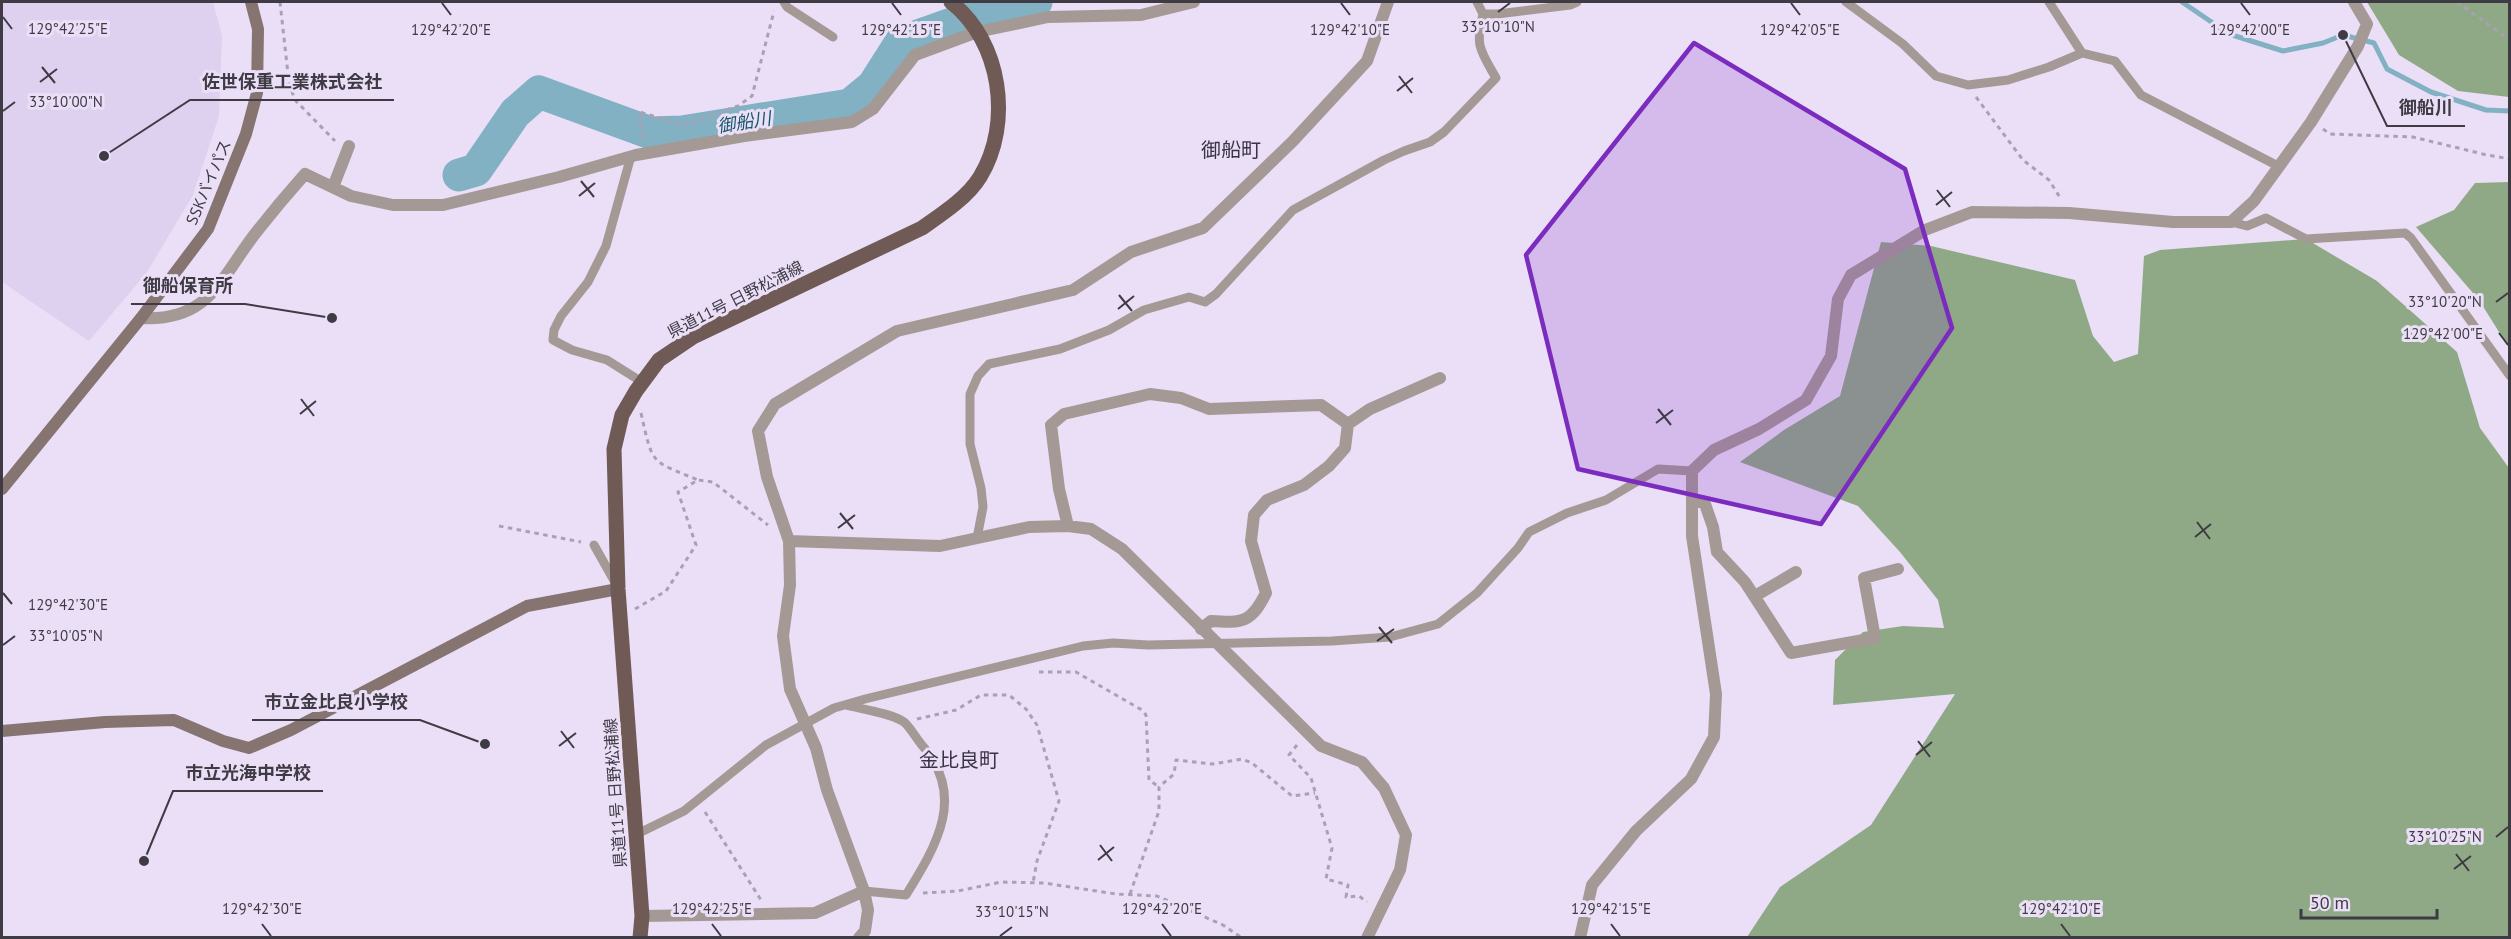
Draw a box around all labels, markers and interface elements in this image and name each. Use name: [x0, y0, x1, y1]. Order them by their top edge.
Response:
text: 33°10'10"N: [1461, 17, 1535, 36]
text: 129°42'25"E: [28, 19, 108, 38]
text: 129°42'20"E: [411, 20, 491, 39]
text: 129°42'15"E: [861, 20, 941, 39]
text: 129°42'10"E: [1310, 20, 1390, 39]
text: 129°42'05"E: [1760, 20, 1840, 39]
text: 129°42'00"E: [2210, 20, 2290, 39]
callout: 佐世保重工業株式会社: [190, 64, 394, 100]
text: 佐世保重工業株式会社: [202, 70, 382, 93]
callout: 御船川: [2387, 90, 2465, 126]
text: 33°10'00"N: [29, 92, 103, 111]
text: 御船川: [2398, 96, 2453, 119]
water label: 御船川: [716, 106, 774, 138]
street label: SSKバイパス: [181, 136, 235, 228]
district label: 御船町: [1201, 137, 1261, 163]
street label: 県道11号 日野松浦線: [664, 256, 806, 342]
callout: 御船保育所: [131, 268, 245, 304]
text: 御船保育所: [142, 274, 233, 297]
text: 33°10'20"N: [2408, 292, 2482, 311]
text: 129°42'00"E: [2403, 324, 2483, 343]
text: 129°42'30"E: [28, 595, 108, 614]
text: 33°10'05"N: [29, 626, 103, 645]
callout: 市立金比良小学校: [252, 684, 420, 720]
text: 市立金比良小学校: [264, 690, 408, 713]
street label: 県道11号 日野松浦線: [600, 718, 630, 868]
district label: 金比良町: [919, 747, 999, 773]
callout: 市立光海中学校: [173, 755, 323, 791]
text: 市立光海中学校: [185, 761, 311, 784]
text: 33°10'25"N: [2408, 827, 2482, 846]
scale bar: [2301, 882, 2438, 920]
text: 50 m: [2310, 891, 2349, 914]
text: 129°42'30"E: [222, 899, 302, 918]
text: 129°42'25"E: [672, 899, 752, 918]
text: 129°42'20"E: [1122, 899, 1202, 918]
text: 129°42'15"E: [1571, 899, 1651, 918]
text: 129°42'10"E: [2021, 899, 2101, 918]
text: 33°10'15"N: [975, 902, 1049, 921]

